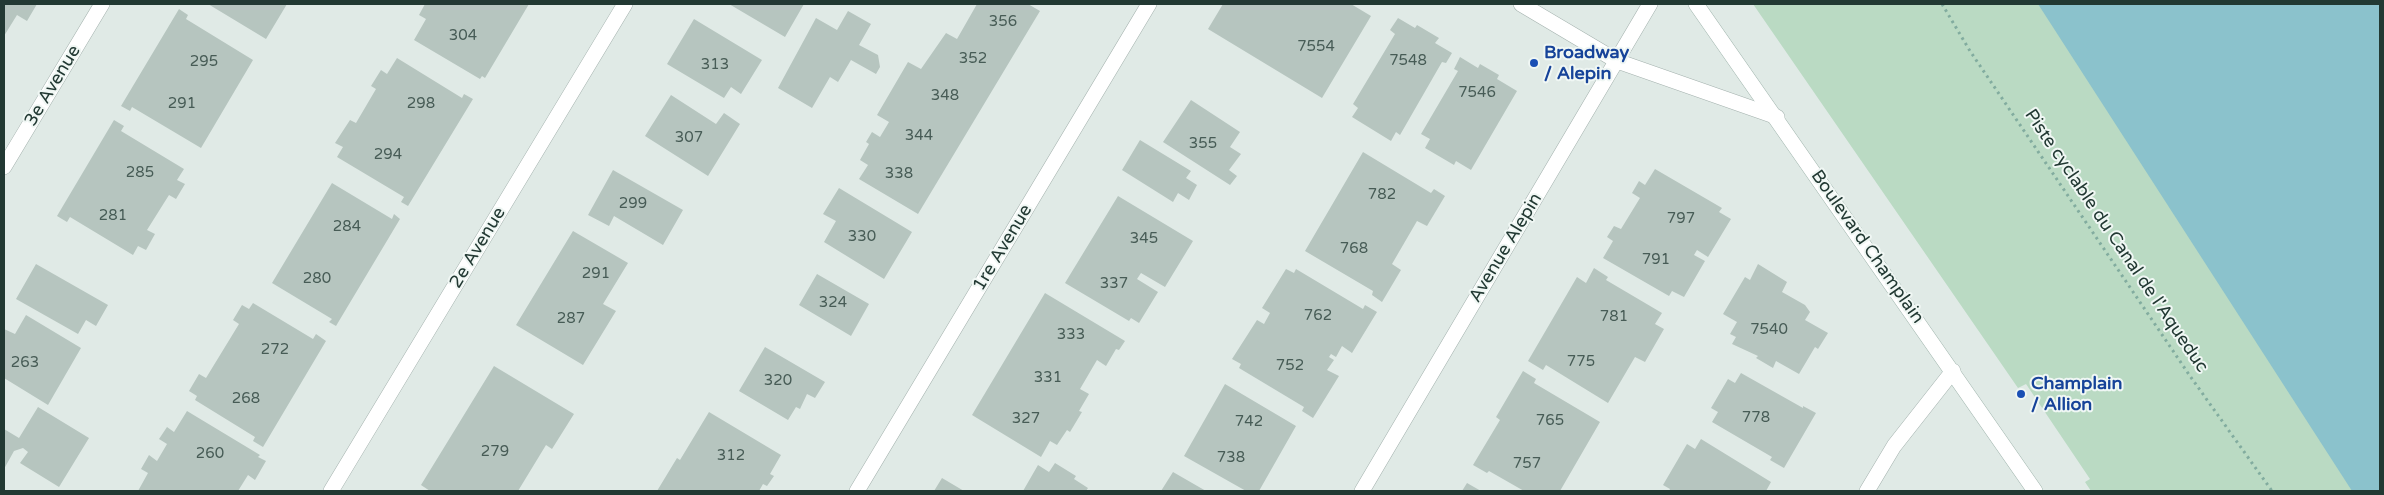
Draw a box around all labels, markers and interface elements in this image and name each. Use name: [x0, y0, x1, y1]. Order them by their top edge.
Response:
house number: 356: [989, 13, 1017, 31]
house number: 304: [449, 27, 477, 45]
house number: 7554: [1297, 38, 1335, 56]
street label: 3e Avenue: [20, 42, 86, 130]
place label: Broadway / Alepin: [1544, 42, 1629, 84]
house number: 352: [959, 50, 987, 68]
house number: 7548: [1389, 52, 1427, 70]
house number: 295: [190, 53, 218, 71]
house number: 313: [701, 56, 729, 74]
marker: Broadway / Alepin: [1528, 57, 1540, 69]
house number: 7546: [1458, 84, 1496, 102]
house number: 348: [931, 87, 959, 105]
house number: 291: [168, 95, 196, 113]
house number: 298: [407, 95, 435, 113]
street label: Piste cyclable du Canal de l'Aqueduc: [2020, 105, 2212, 377]
house number: 344: [905, 127, 933, 145]
house number: 307: [675, 129, 703, 147]
house number: 355: [1189, 135, 1217, 153]
house number: 294: [374, 146, 402, 164]
house number: 285: [126, 164, 154, 182]
house number: 338: [885, 165, 913, 183]
street label: Boulevard Champlain: [1806, 166, 1928, 328]
house number: 782: [1368, 186, 1396, 204]
street label: Avenue Alepin: [1465, 189, 1547, 307]
house number: 299: [619, 195, 647, 213]
street label: 1re Avenue: [969, 201, 1037, 295]
street label: 2e Avenue: [445, 204, 511, 292]
house number: 281: [99, 207, 127, 225]
house number: 797: [1667, 210, 1695, 228]
house number: 284: [333, 218, 361, 236]
house number: 330: [848, 228, 876, 246]
house number: 345: [1130, 230, 1158, 248]
house number: 768: [1340, 240, 1368, 258]
house number: 791: [1642, 251, 1670, 269]
house number: 291: [582, 265, 610, 283]
house number: 280: [303, 270, 331, 288]
house number: 337: [1100, 275, 1128, 293]
house number: 324: [819, 294, 847, 312]
house number: 762: [1304, 307, 1332, 325]
house number: 781: [1600, 308, 1628, 326]
house number: 287: [557, 310, 585, 328]
house number: 7540: [1750, 321, 1788, 339]
house number: 333: [1057, 326, 1085, 344]
house number: 272: [261, 341, 289, 359]
house number: 775: [1567, 353, 1595, 371]
house number: 263: [11, 354, 39, 372]
house number: 752: [1276, 357, 1304, 375]
house number: 331: [1034, 369, 1062, 387]
house number: 320: [764, 372, 792, 390]
place label: Champlain / Allion: [2031, 373, 2123, 416]
marker: Champlain / Allion: [2015, 388, 2027, 400]
house number: 268: [232, 390, 260, 408]
house number: 778: [1742, 409, 1770, 427]
house number: 327: [1012, 410, 1040, 428]
house number: 765: [1536, 412, 1564, 430]
house number: 742: [1235, 413, 1263, 431]
house number: 279: [481, 443, 509, 461]
house number: 260: [196, 445, 224, 463]
house number: 312: [717, 447, 745, 465]
house number: 738: [1217, 449, 1245, 467]
house number: 757: [1513, 455, 1541, 473]

